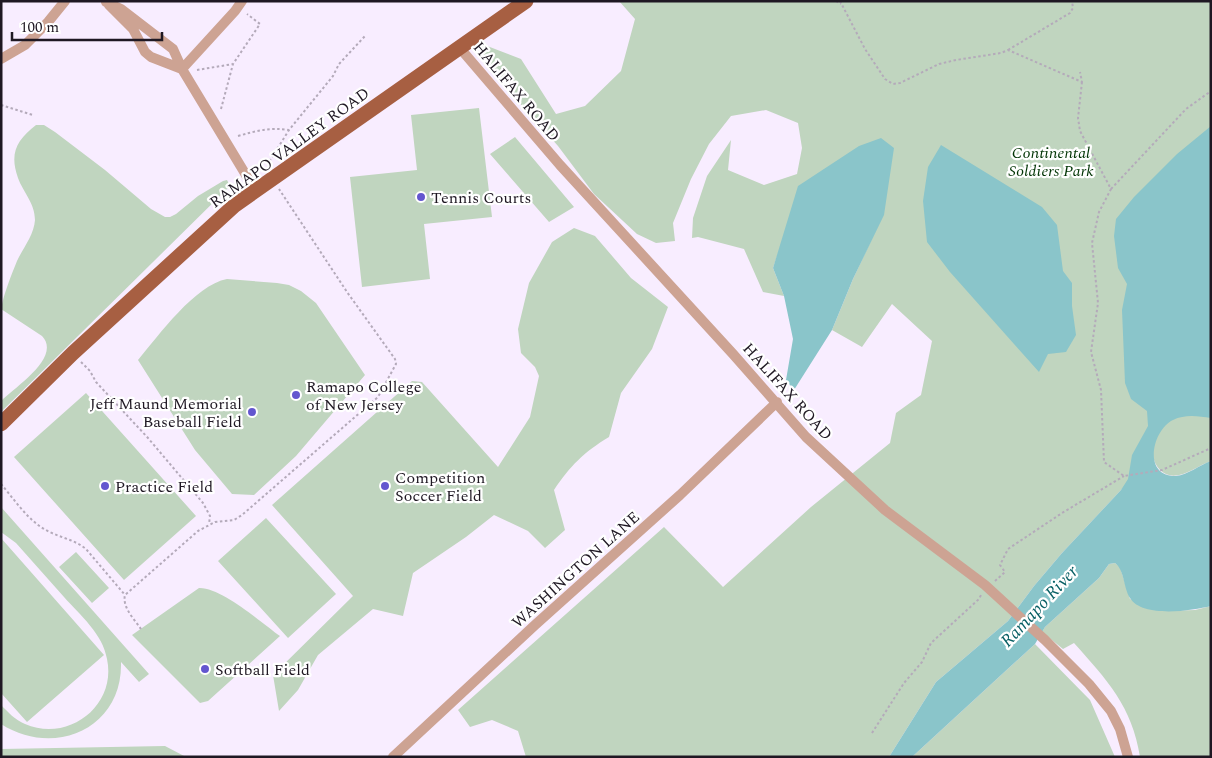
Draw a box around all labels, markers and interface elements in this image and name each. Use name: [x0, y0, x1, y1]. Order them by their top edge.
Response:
scale bar: [12, 10, 162, 42]
text: 100 m: [20, 16, 59, 39]
street label: HALIFAX ROAD: [467, 36, 565, 147]
street label: RAMAPO VALLEY ROAD: [205, 81, 375, 214]
park label: Continental Soldiers Park: [1008, 141, 1094, 183]
place label: Tennis Courts: [431, 186, 531, 210]
marker: Tennis Courts: [415, 191, 427, 203]
street label: HALIFAX ROAD: [737, 337, 838, 446]
place label: Ramapo College of New Jersey: [306, 375, 422, 417]
marker: Ramapo College of New Jersey: [290, 389, 302, 401]
place label: Jeff Maund Memorial Baseball Field: [90, 392, 242, 434]
marker: Jeff Maund Memorial Baseball Field: [246, 406, 258, 418]
place label: Competition Soccer Field: [395, 466, 485, 508]
place label: Practice Field: [115, 475, 213, 499]
marker: Practice Field: [99, 480, 111, 492]
marker: Competition Soccer Field: [379, 480, 391, 492]
street label: WASHINGTON LANE: [506, 506, 645, 634]
water label: Ramapo River: [994, 559, 1085, 653]
place label: Softball Field: [215, 658, 310, 682]
marker: Softball Field: [199, 663, 211, 675]

